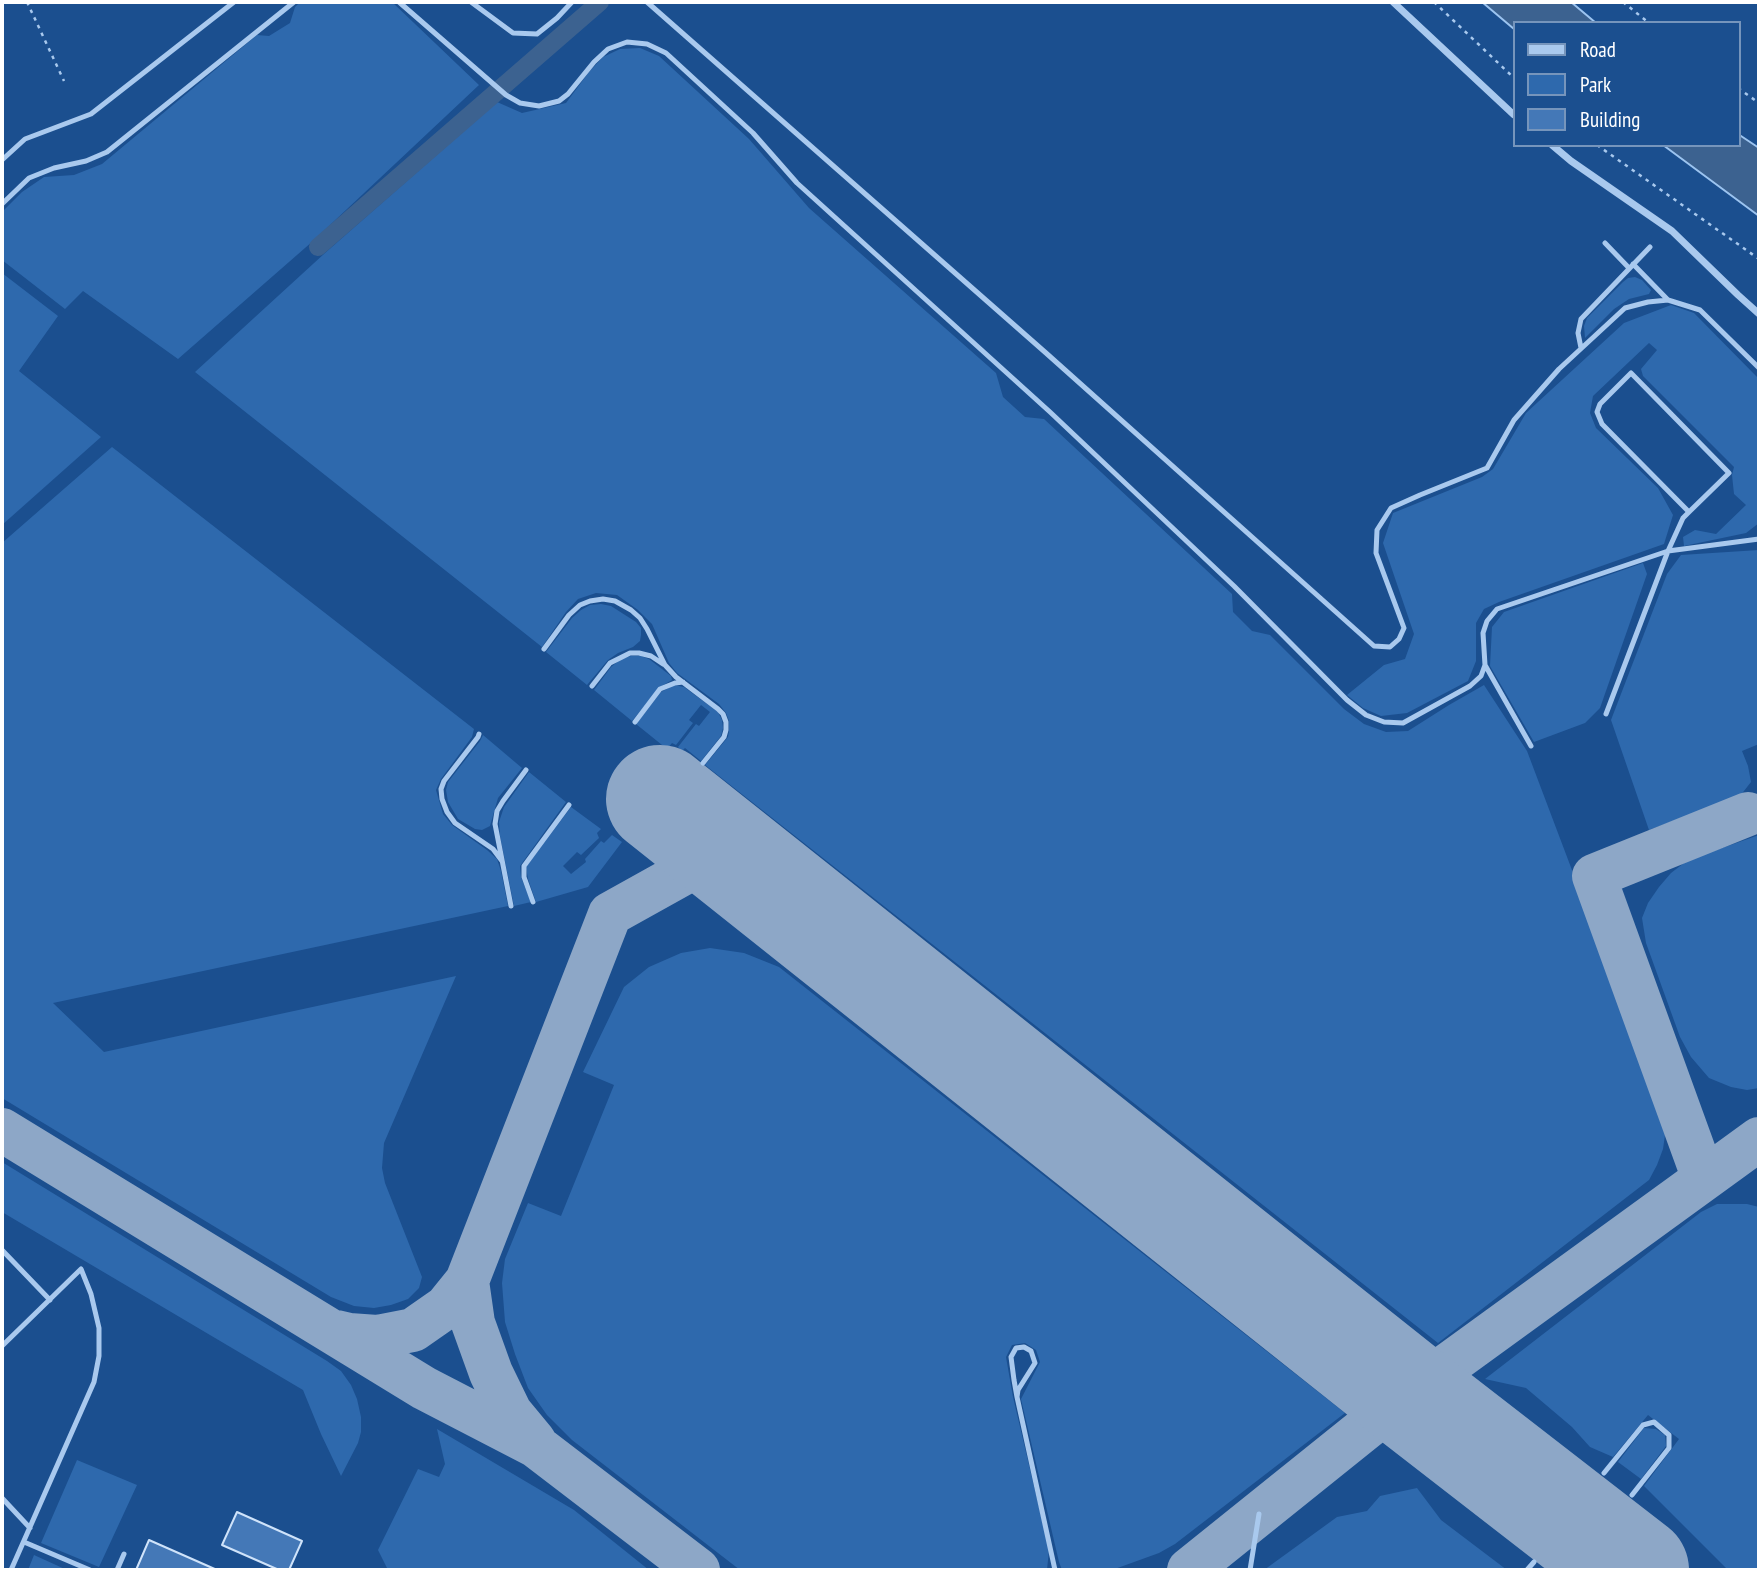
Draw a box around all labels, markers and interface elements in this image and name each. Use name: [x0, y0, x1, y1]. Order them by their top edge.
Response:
legend: [1512, 21, 1740, 147]
text: Road: [1580, 36, 1616, 63]
text: Park: [1580, 71, 1611, 98]
text: Building: [1580, 106, 1640, 133]

